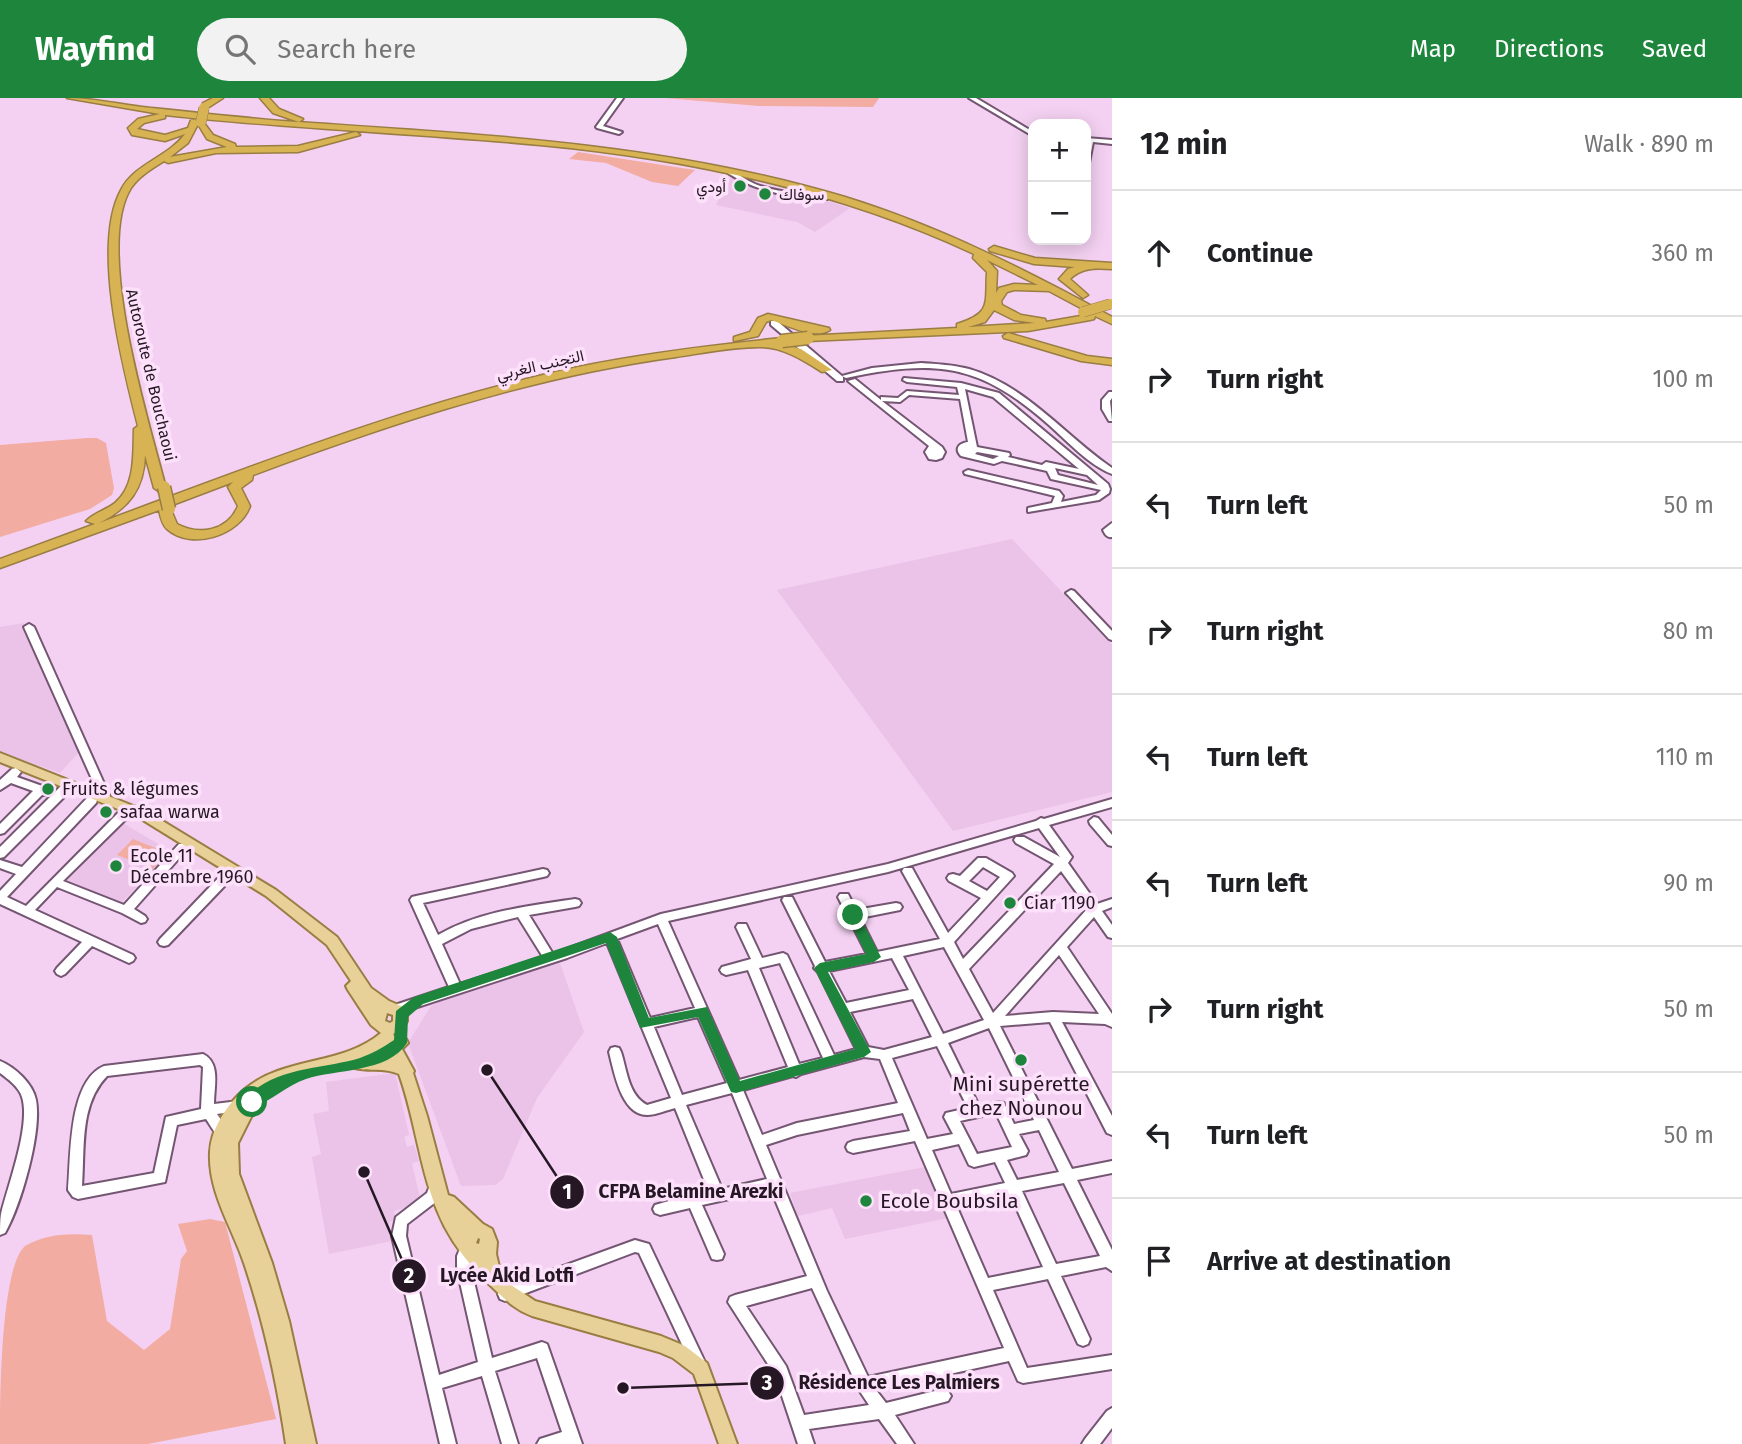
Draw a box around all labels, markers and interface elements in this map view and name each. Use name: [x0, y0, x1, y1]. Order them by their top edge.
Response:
search box: [197, 18, 687, 81]
text: Wayfind: [35, 29, 155, 69]
icon: search: [221, 30, 259, 68]
text: Search here: [277, 34, 416, 65]
text: Map: [1410, 35, 1456, 63]
text: Directions: [1494, 35, 1604, 63]
text: Saved: [1642, 35, 1707, 63]
map controls: [1028, 119, 1091, 245]
button: +: [1028, 119, 1091, 182]
text: 12 min: [1140, 126, 1228, 162]
text: Walk · 890 m: [1584, 130, 1714, 158]
place label: أودي: [696, 177, 726, 200]
marker: أودي: [732, 178, 748, 194]
button: −: [1028, 182, 1091, 245]
place label: سوفاك: [779, 185, 824, 205]
marker: سوفاك: [757, 186, 773, 202]
icon: ahead: [1140, 234, 1178, 272]
text: Continue: [1207, 238, 1313, 269]
text: 360 m: [1652, 239, 1714, 267]
street label: Autoroute de Bouchaoui: [122, 287, 180, 463]
street label: التجنب الغربي: [494, 346, 587, 388]
icon: right: [1140, 360, 1178, 398]
text: Turn right: [1207, 364, 1324, 395]
text: 100 m: [1653, 365, 1714, 393]
icon: left: [1140, 486, 1178, 524]
text: Turn left: [1207, 490, 1308, 521]
text: 50 m: [1664, 491, 1714, 519]
icon: right: [1140, 612, 1178, 650]
text: Turn right: [1207, 616, 1324, 647]
text: 80 m: [1663, 617, 1714, 645]
icon: left: [1140, 738, 1178, 776]
text: Turn left: [1207, 742, 1308, 773]
text: 110 m: [1656, 743, 1714, 771]
place label: Fruits & légumes: [62, 778, 199, 800]
marker: Fruits & légumes: [40, 781, 56, 797]
place label: safaa warwa: [120, 801, 220, 823]
marker: safaa warwa: [98, 804, 114, 820]
place label: Ecole 11 Décembre 1960: [130, 845, 253, 888]
marker: Ecole 11 Décembre 1960: [108, 858, 124, 874]
icon: left: [1140, 864, 1178, 902]
text: Turn left: [1207, 868, 1308, 899]
text: 90 m: [1663, 869, 1714, 897]
place label: Ciar 1190: [1024, 892, 1096, 914]
marker: Ciar 1190: [1002, 895, 1018, 911]
route end: [837, 899, 868, 930]
icon: right: [1140, 990, 1178, 1028]
text: Turn right: [1207, 994, 1324, 1025]
text: 50 m: [1664, 995, 1714, 1023]
marker: Mini supérette chez Nounou: [1013, 1052, 1029, 1068]
place label: Mini supérette chez Nounou: [952, 1071, 1090, 1121]
route start: [236, 1086, 267, 1117]
icon: left: [1140, 1116, 1178, 1154]
text: Turn left: [1207, 1120, 1308, 1151]
text: 50 m: [1664, 1121, 1714, 1149]
callout: CFPA Belamine Arezki: [550, 1172, 798, 1212]
text: 1: [562, 1179, 572, 1205]
text: CFPA Belamine Arezki: [599, 1180, 783, 1203]
place label: Ecole Boubsila: [880, 1188, 1019, 1214]
marker: Ecole Boubsila: [858, 1193, 874, 1209]
icon: arrive: [1140, 1242, 1178, 1280]
text: Arrive at destination: [1207, 1246, 1451, 1277]
callout: Lycée Akid Lotfi: [391, 1256, 588, 1296]
text: 2: [404, 1263, 415, 1289]
text: Lycée Akid Lotfi: [440, 1264, 574, 1287]
callout: Résidence Les Palmiers: [750, 1363, 1014, 1403]
text: 3: [761, 1370, 773, 1396]
text: Résidence Les Palmiers: [798, 1371, 1000, 1394]

